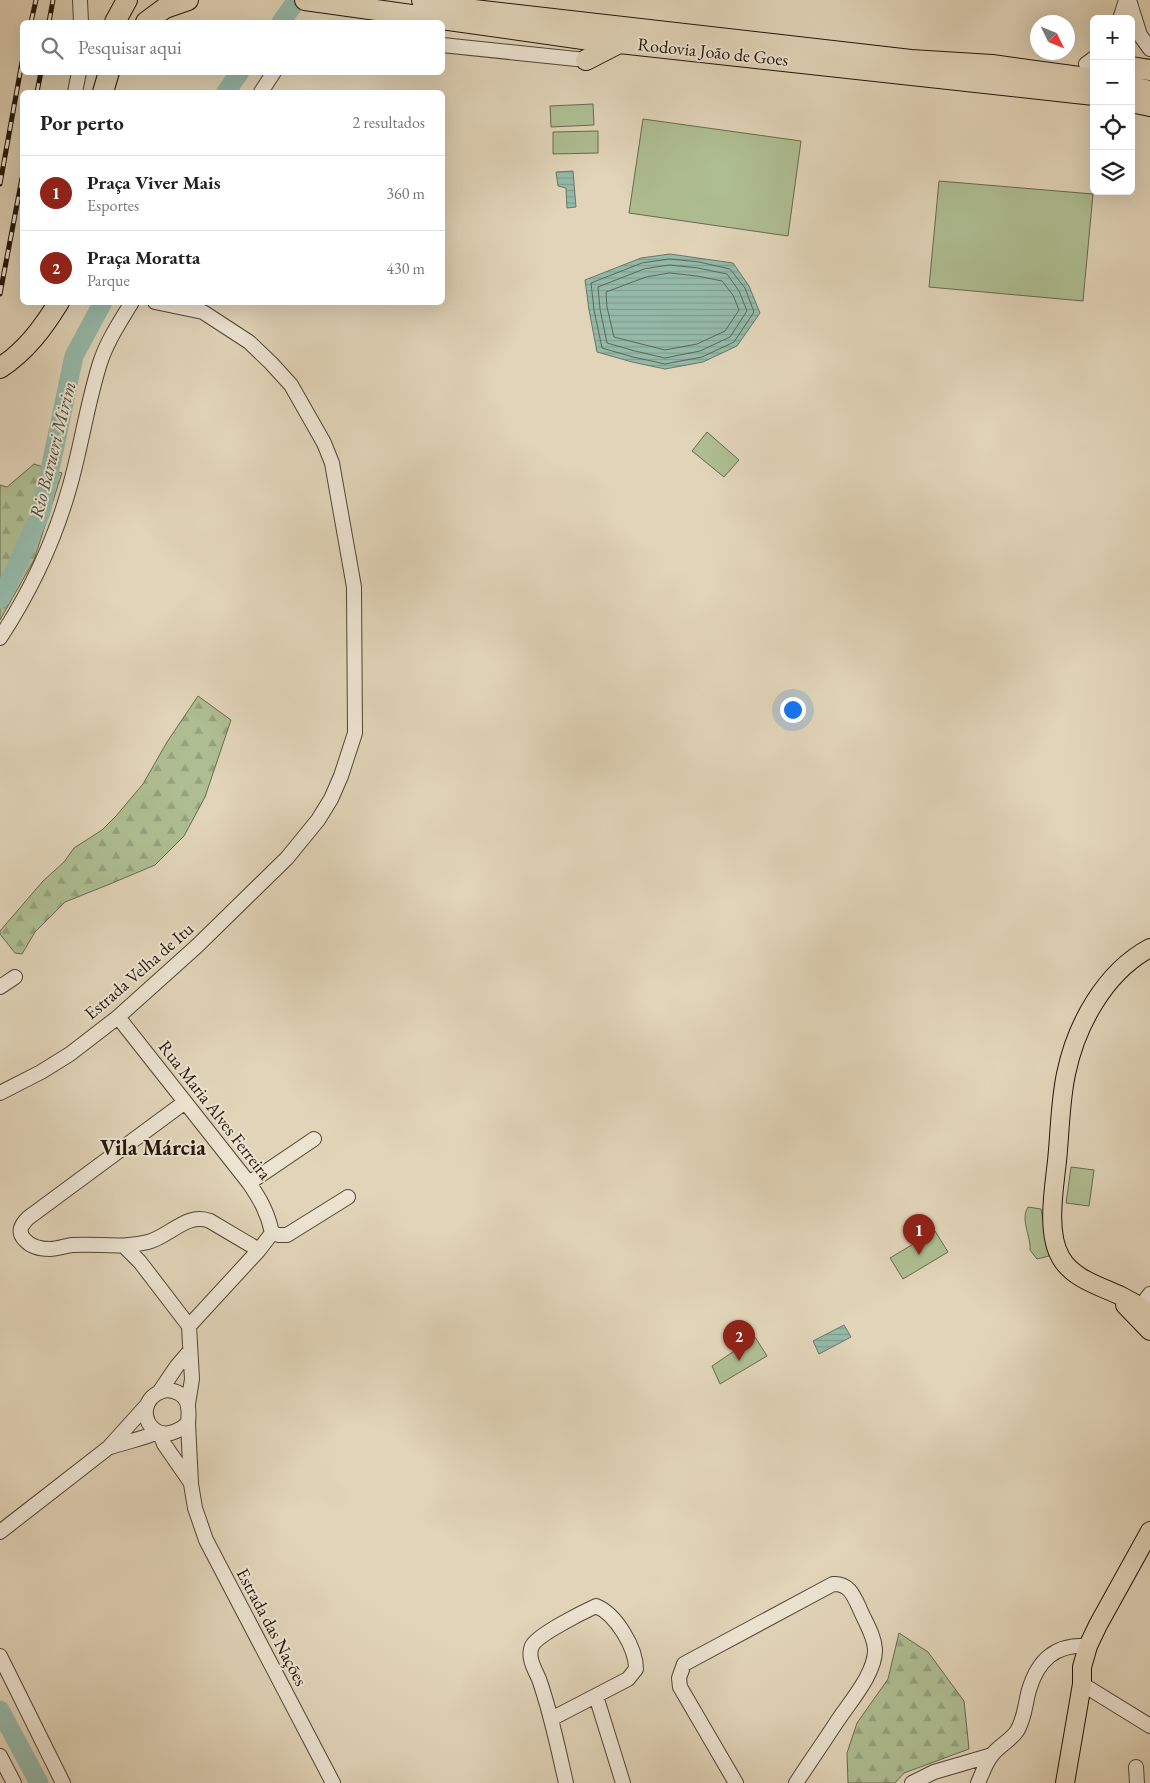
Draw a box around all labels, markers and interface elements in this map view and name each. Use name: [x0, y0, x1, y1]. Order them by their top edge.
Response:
north arrow: [1030, 15, 1075, 60]
map controls: [1090, 15, 1135, 195]
button: +: [1090, 15, 1135, 60]
search box: [20, 20, 445, 75]
street label: Rodovia João de Goes: [636, 32, 790, 71]
icon: search: [38, 34, 66, 62]
text: Pesquisar aqui: [78, 35, 182, 60]
button: −: [1090, 60, 1135, 105]
button: locate: [1090, 105, 1135, 150]
text: Por perto: [40, 109, 124, 136]
text: 2 resultados: [353, 112, 425, 133]
button: layers: [1090, 150, 1135, 195]
text: Praça Viver Mais: [87, 170, 221, 195]
text: 1: [52, 183, 60, 204]
text: 360 m: [386, 183, 425, 204]
text: Esportes: [87, 195, 139, 216]
text: Praça Moratta: [87, 245, 200, 270]
text: 2: [52, 258, 60, 279]
text: 430 m: [386, 258, 425, 279]
text: Parque: [87, 270, 130, 291]
water label: Rio Barueri Mirim: [23, 379, 82, 521]
your location: [780, 697, 806, 723]
street label: Estrada Velha de Itu: [79, 917, 198, 1024]
street label: Rua Maria Alves Ferreira: [154, 1035, 277, 1185]
district label: Vila Márcia: [100, 1133, 206, 1162]
pin: 1: [903, 1214, 935, 1255]
pin: 2: [723, 1320, 755, 1361]
street label: Estrada das Nações: [232, 1564, 313, 1690]

